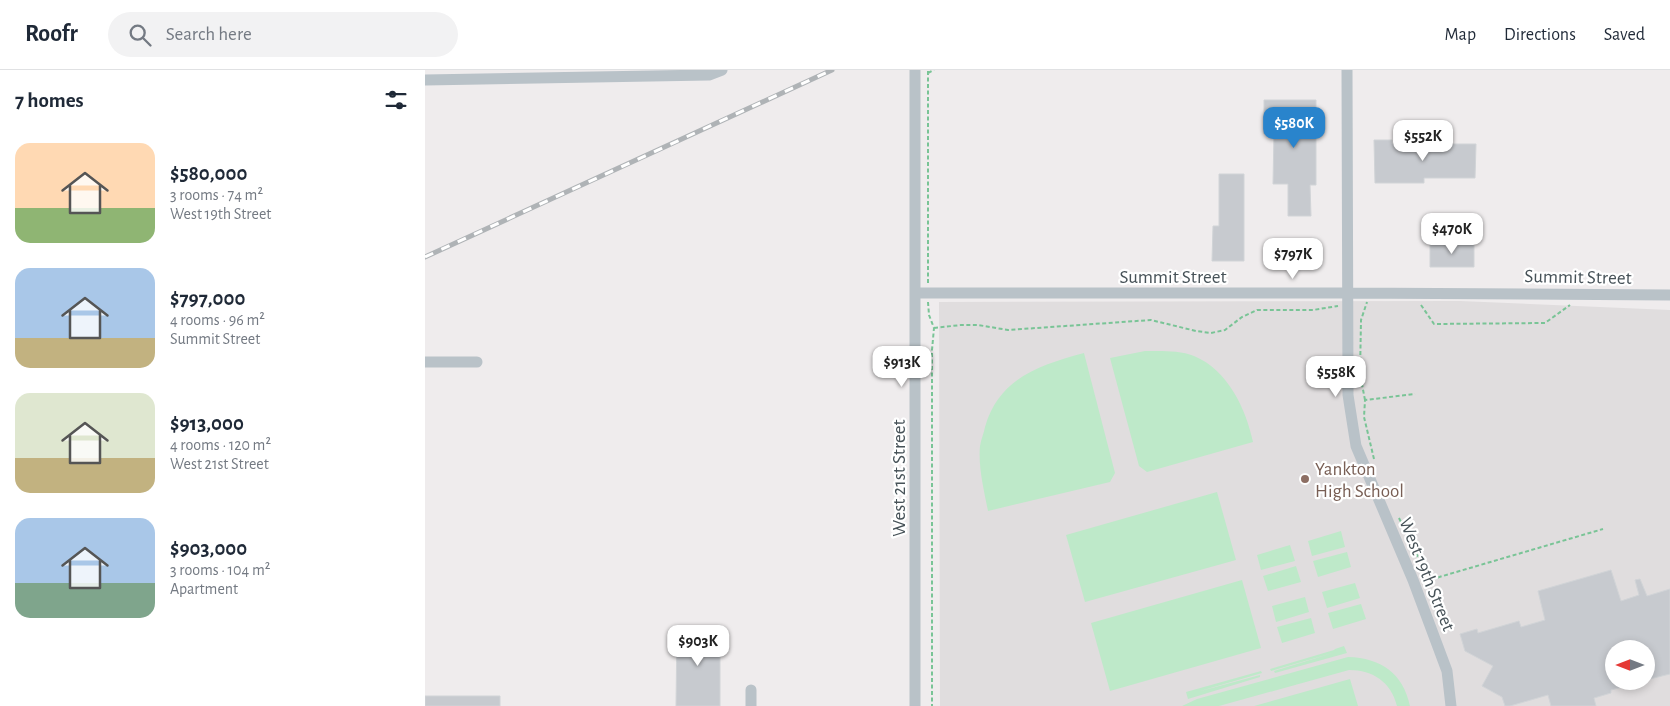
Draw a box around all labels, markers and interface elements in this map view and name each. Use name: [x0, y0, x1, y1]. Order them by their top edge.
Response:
search box: [108, 12, 458, 57]
icon: search: [126, 21, 154, 49]
text: Roofr: [25, 22, 78, 46]
text: Search here: [166, 25, 252, 44]
text: Map: [1445, 26, 1476, 44]
text: Directions: [1504, 26, 1576, 44]
text: Saved: [1604, 26, 1645, 44]
icon: filters: [382, 86, 410, 114]
text: 7 homes: [15, 90, 84, 111]
pin: $580K: [1259, 106, 1329, 149]
text: $580K: [1274, 115, 1314, 131]
pin: $552K: [1388, 119, 1458, 162]
text: $552K: [1404, 128, 1442, 144]
icon: home: [55, 163, 115, 223]
text: $580,000: [170, 163, 247, 184]
text: 3 rooms · 74 m²: [170, 187, 263, 203]
text: West 19th Street: [170, 206, 271, 222]
pin: $470K: [1417, 212, 1487, 255]
text: $470K: [1432, 221, 1472, 237]
pin: $797K: [1258, 238, 1328, 280]
text: $797K: [1274, 246, 1312, 262]
street label: Summit Street: [1524, 267, 1632, 288]
street label: Summit Street: [1119, 268, 1227, 287]
icon: home: [55, 288, 115, 348]
text: $797,000: [170, 288, 245, 309]
text: 4 rooms · 96 m²: [170, 312, 265, 328]
text: Summit Street: [170, 331, 260, 347]
pin: $913K: [867, 346, 937, 388]
text: $913K: [884, 354, 920, 370]
pin: $558K: [1301, 356, 1371, 398]
text: $558K: [1317, 364, 1355, 380]
icon: home: [55, 413, 115, 473]
text: $913,000: [170, 413, 244, 434]
street label: West 21st Street: [890, 419, 909, 537]
text: 4 rooms · 120 m²: [170, 437, 271, 453]
text: West 21st Street: [170, 456, 269, 472]
place label: Yankton High School: [1315, 460, 1404, 501]
marker: Yankton High School: [1299, 473, 1311, 485]
street label: West 19th Street: [1395, 515, 1458, 634]
icon: home: [55, 538, 115, 598]
text: $903,000: [170, 538, 247, 559]
text: 3 rooms · 104 m²: [170, 562, 270, 578]
text: Apartment: [170, 581, 238, 597]
pin: $903K: [663, 624, 733, 667]
text: $903K: [678, 633, 718, 649]
north arrow: [1605, 640, 1655, 690]
map controls: [1605, 640, 1655, 690]

